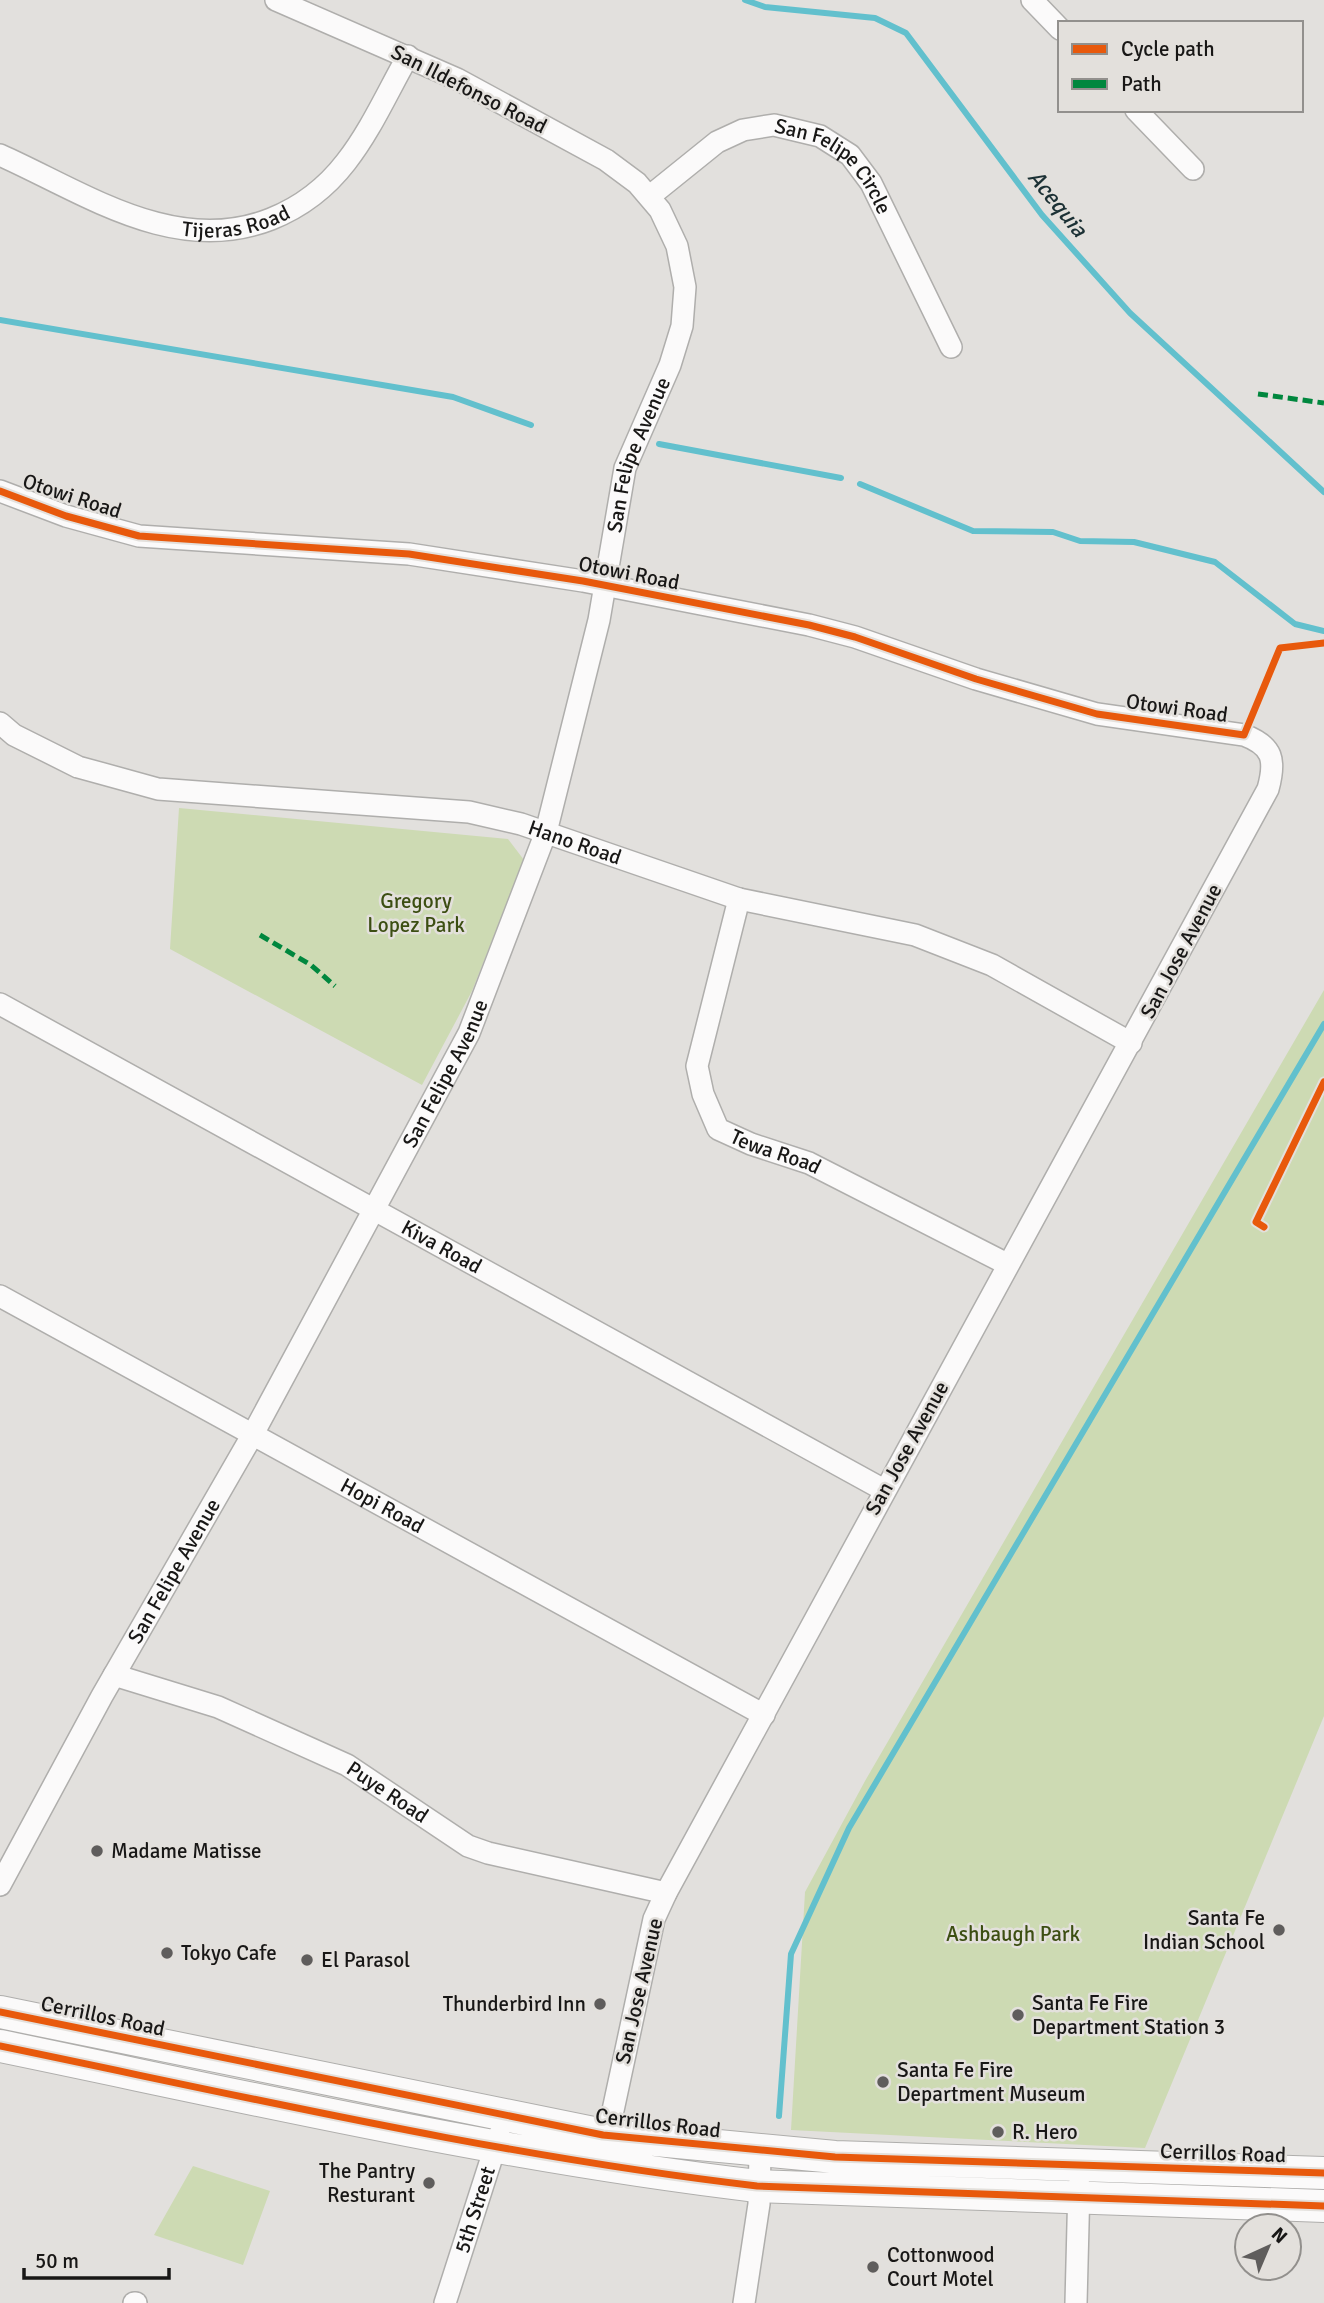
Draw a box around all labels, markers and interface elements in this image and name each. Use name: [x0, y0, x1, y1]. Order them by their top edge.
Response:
legend: [1058, 21, 1303, 112]
text: Cycle path: [1121, 36, 1215, 62]
street label: San Ildefonso Road: [387, 39, 551, 139]
text: Path: [1121, 71, 1162, 97]
street label: San Felipe Circle: [772, 113, 897, 218]
water label: Acequia: [1022, 164, 1094, 244]
street label: Tijeras Road: [181, 199, 294, 244]
street label: San Felipe Avenue: [601, 373, 676, 534]
street label: Otowi Road: [19, 468, 125, 524]
street label: Otowi Road: [576, 550, 682, 596]
street label: Otowi Road: [1124, 688, 1230, 728]
street label: Hano Road: [525, 814, 625, 871]
street label: San Jose Avenue: [1135, 879, 1227, 1023]
park label: Gregory Lopez Park: [367, 888, 465, 938]
street label: San Felipe Avenue: [397, 996, 494, 1152]
street label: Tewa Road: [726, 1123, 825, 1180]
street label: Kiva Road: [397, 1214, 486, 1279]
street label: San Jose Avenue: [860, 1377, 954, 1519]
street label: Hopi Road: [336, 1472, 429, 1539]
street label: San Felipe Avenue: [122, 1494, 226, 1648]
street label: Puye Road: [342, 1755, 433, 1829]
place label: Madame Matisse: [111, 1838, 262, 1864]
marker: Madame Matisse: [89, 1843, 105, 1859]
place label: Santa Fe Indian School: [1143, 1905, 1265, 1955]
street label: San Jose Avenue: [610, 1916, 668, 2066]
park label: Ashbaugh Park: [946, 1921, 1081, 1947]
marker: Santa Fe Indian School: [1271, 1922, 1287, 1938]
place label: Tokyo Cafe: [181, 1940, 277, 1966]
marker: Tokyo Cafe: [159, 1945, 175, 1961]
place label: El Parasol: [321, 1947, 410, 1973]
marker: El Parasol: [299, 1952, 315, 1968]
street label: Cerrillos Road: [39, 1990, 167, 2042]
place label: Santa Fe Fire Department Station 3: [1032, 1990, 1225, 2040]
place label: Thunderbird Inn: [443, 1991, 586, 2017]
marker: Thunderbird Inn: [592, 1996, 608, 2012]
marker: Santa Fe Fire Department Station 3: [1010, 2007, 1026, 2023]
place label: Santa Fe Fire Department Museum: [897, 2057, 1085, 2107]
marker: Santa Fe Fire Department Museum: [875, 2074, 891, 2090]
street label: Cerrillos Road: [594, 2102, 722, 2144]
place label: R. Hero: [1012, 2119, 1078, 2145]
marker: R. Hero: [990, 2124, 1006, 2140]
street label: Cerrillos Road: [1160, 2138, 1286, 2168]
place label: The Pantry Resturant: [319, 2158, 415, 2208]
street label: 5th Street: [449, 2163, 501, 2256]
marker: The Pantry Resturant: [421, 2175, 437, 2191]
north arrow: [1233, 2212, 1303, 2282]
text: N: [1266, 2222, 1292, 2249]
scale bar: [24, 2236, 170, 2280]
place label: Cottonwood Court Motel: [887, 2242, 995, 2292]
text: 50 m: [35, 2248, 79, 2274]
marker: Cottonwood Court Motel: [865, 2259, 881, 2275]

